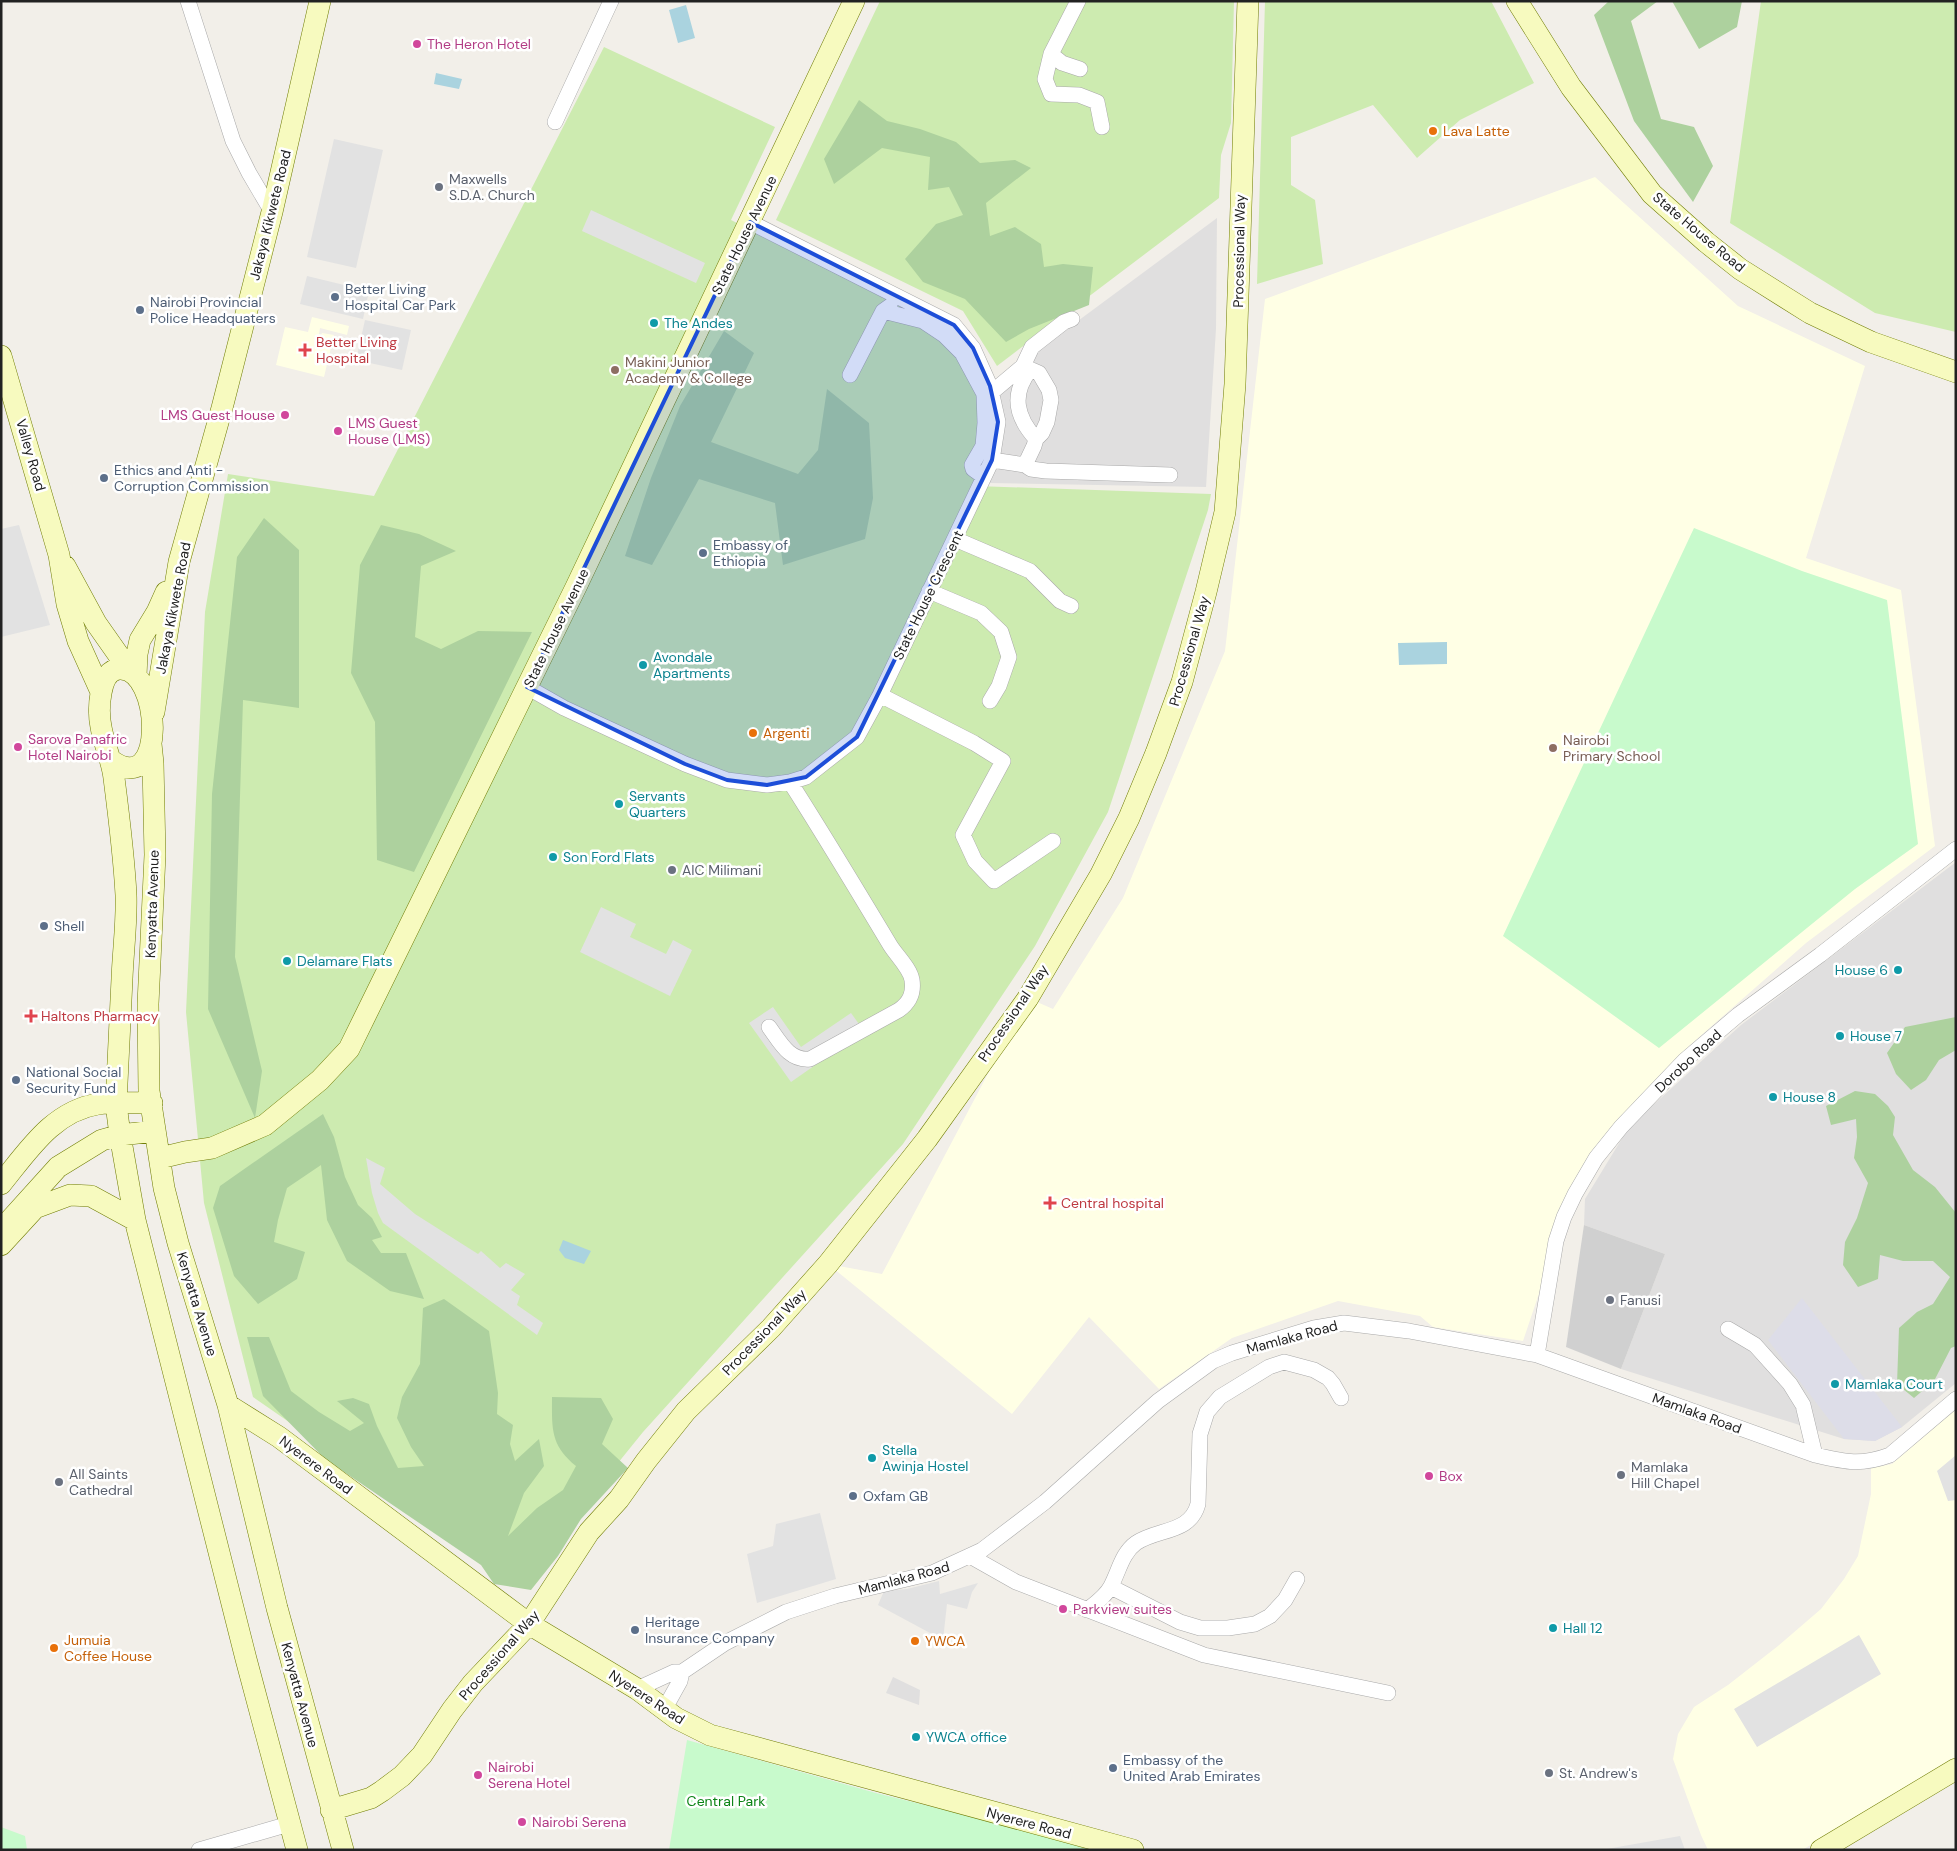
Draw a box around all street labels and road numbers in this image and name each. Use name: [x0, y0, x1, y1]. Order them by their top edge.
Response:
street label: Jakaya Kikwete Road: [245, 148, 295, 282]
street label: State House Avenue: [707, 173, 781, 297]
street label: State House Road: [1649, 188, 1749, 276]
street label: Processional Way: [1229, 194, 1249, 308]
street label: Valley Road: [12, 417, 50, 493]
street label: State House Crescent: [889, 527, 967, 663]
street label: Jakaya Kikwete Road: [151, 541, 195, 675]
street label: State House Avenue: [519, 566, 593, 690]
street label: Processional Way: [1165, 594, 1213, 708]
street label: Kenyatta Avenue: [141, 850, 163, 958]
street label: Processional Way: [974, 961, 1052, 1065]
street label: Dorobo Road: [1651, 1026, 1725, 1096]
street label: Kenyatta Avenue: [173, 1250, 221, 1358]
street label: Processional Way: [718, 1285, 810, 1379]
street label: Mamlaka Road: [1244, 1316, 1340, 1358]
street label: Mamlaka Road: [1650, 1389, 1744, 1437]
street label: Nyerere Road: [276, 1432, 356, 1498]
street label: Mamlaka Road: [856, 1557, 952, 1599]
street label: Processional Way: [455, 1606, 543, 1704]
street label: Kenyatta Avenue: [277, 1640, 323, 1750]
street label: Nyerere Road: [606, 1666, 688, 1728]
street label: Nyerere Road: [985, 1803, 1073, 1843]

